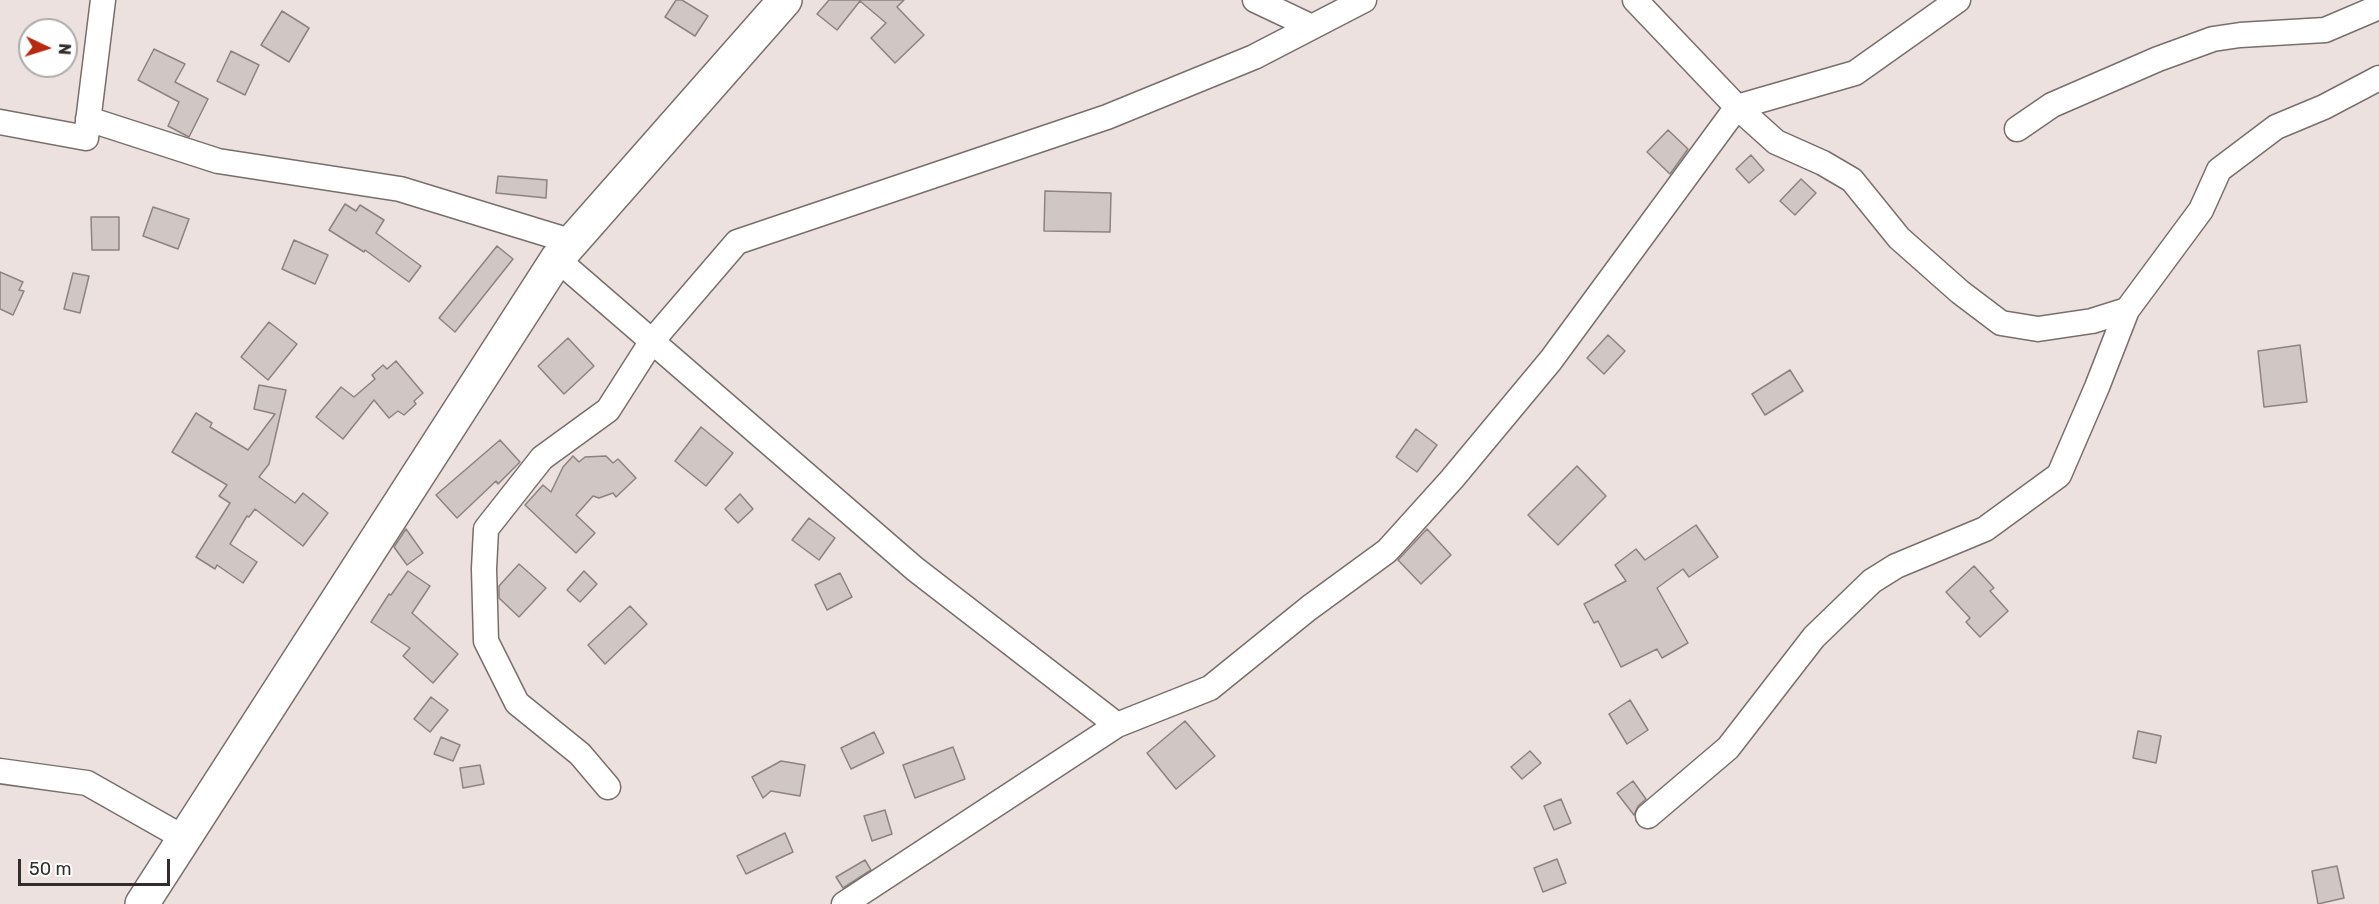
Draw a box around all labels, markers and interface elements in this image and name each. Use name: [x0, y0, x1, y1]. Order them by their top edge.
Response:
north arrow: [18, 18, 78, 78]
text: N: [55, 43, 74, 56]
scale bar: [21, 847, 172, 885]
text: 50 m: [29, 858, 72, 880]

